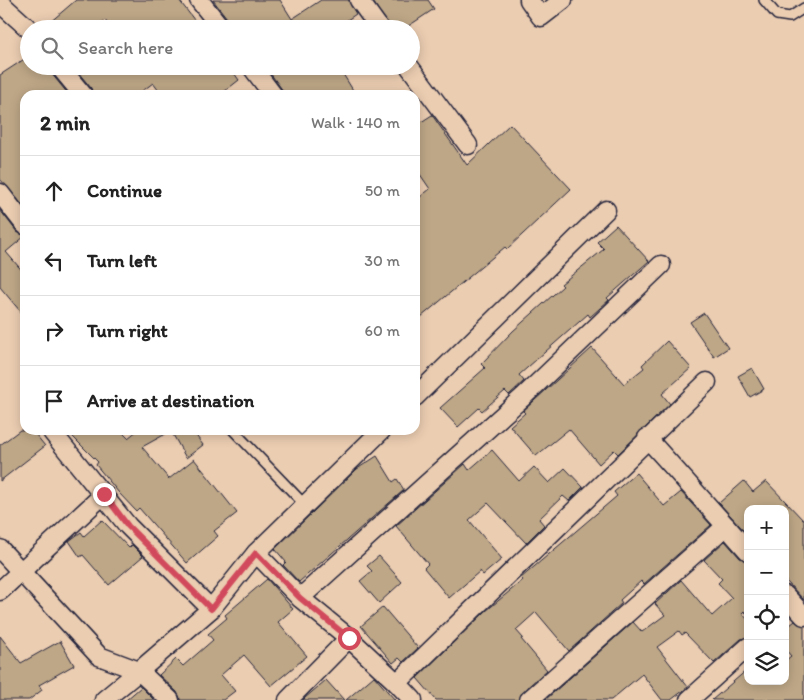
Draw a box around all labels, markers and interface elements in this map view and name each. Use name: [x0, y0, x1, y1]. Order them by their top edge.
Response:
search box: [20, 20, 420, 75]
icon: search: [38, 34, 66, 62]
text: Search here: [78, 36, 173, 59]
text: 2 min: [40, 110, 90, 135]
text: Walk · 140 m: [311, 113, 400, 132]
icon: ahead: [40, 177, 68, 205]
text: Continue: [87, 179, 162, 202]
text: 50 m: [365, 181, 400, 200]
icon: left: [40, 247, 68, 275]
text: Turn left: [87, 249, 157, 272]
text: 30 m: [364, 251, 400, 270]
icon: right: [40, 317, 68, 345]
text: Turn right: [87, 319, 168, 342]
text: 60 m: [365, 321, 400, 340]
icon: arrive: [40, 387, 68, 415]
text: Arrive at destination: [87, 389, 254, 412]
route end: [93, 483, 116, 506]
map controls: [744, 505, 789, 685]
button: +: [744, 505, 789, 550]
button: −: [744, 550, 789, 595]
button: locate: [744, 595, 789, 640]
route start: [338, 627, 361, 650]
button: layers: [744, 640, 789, 685]

